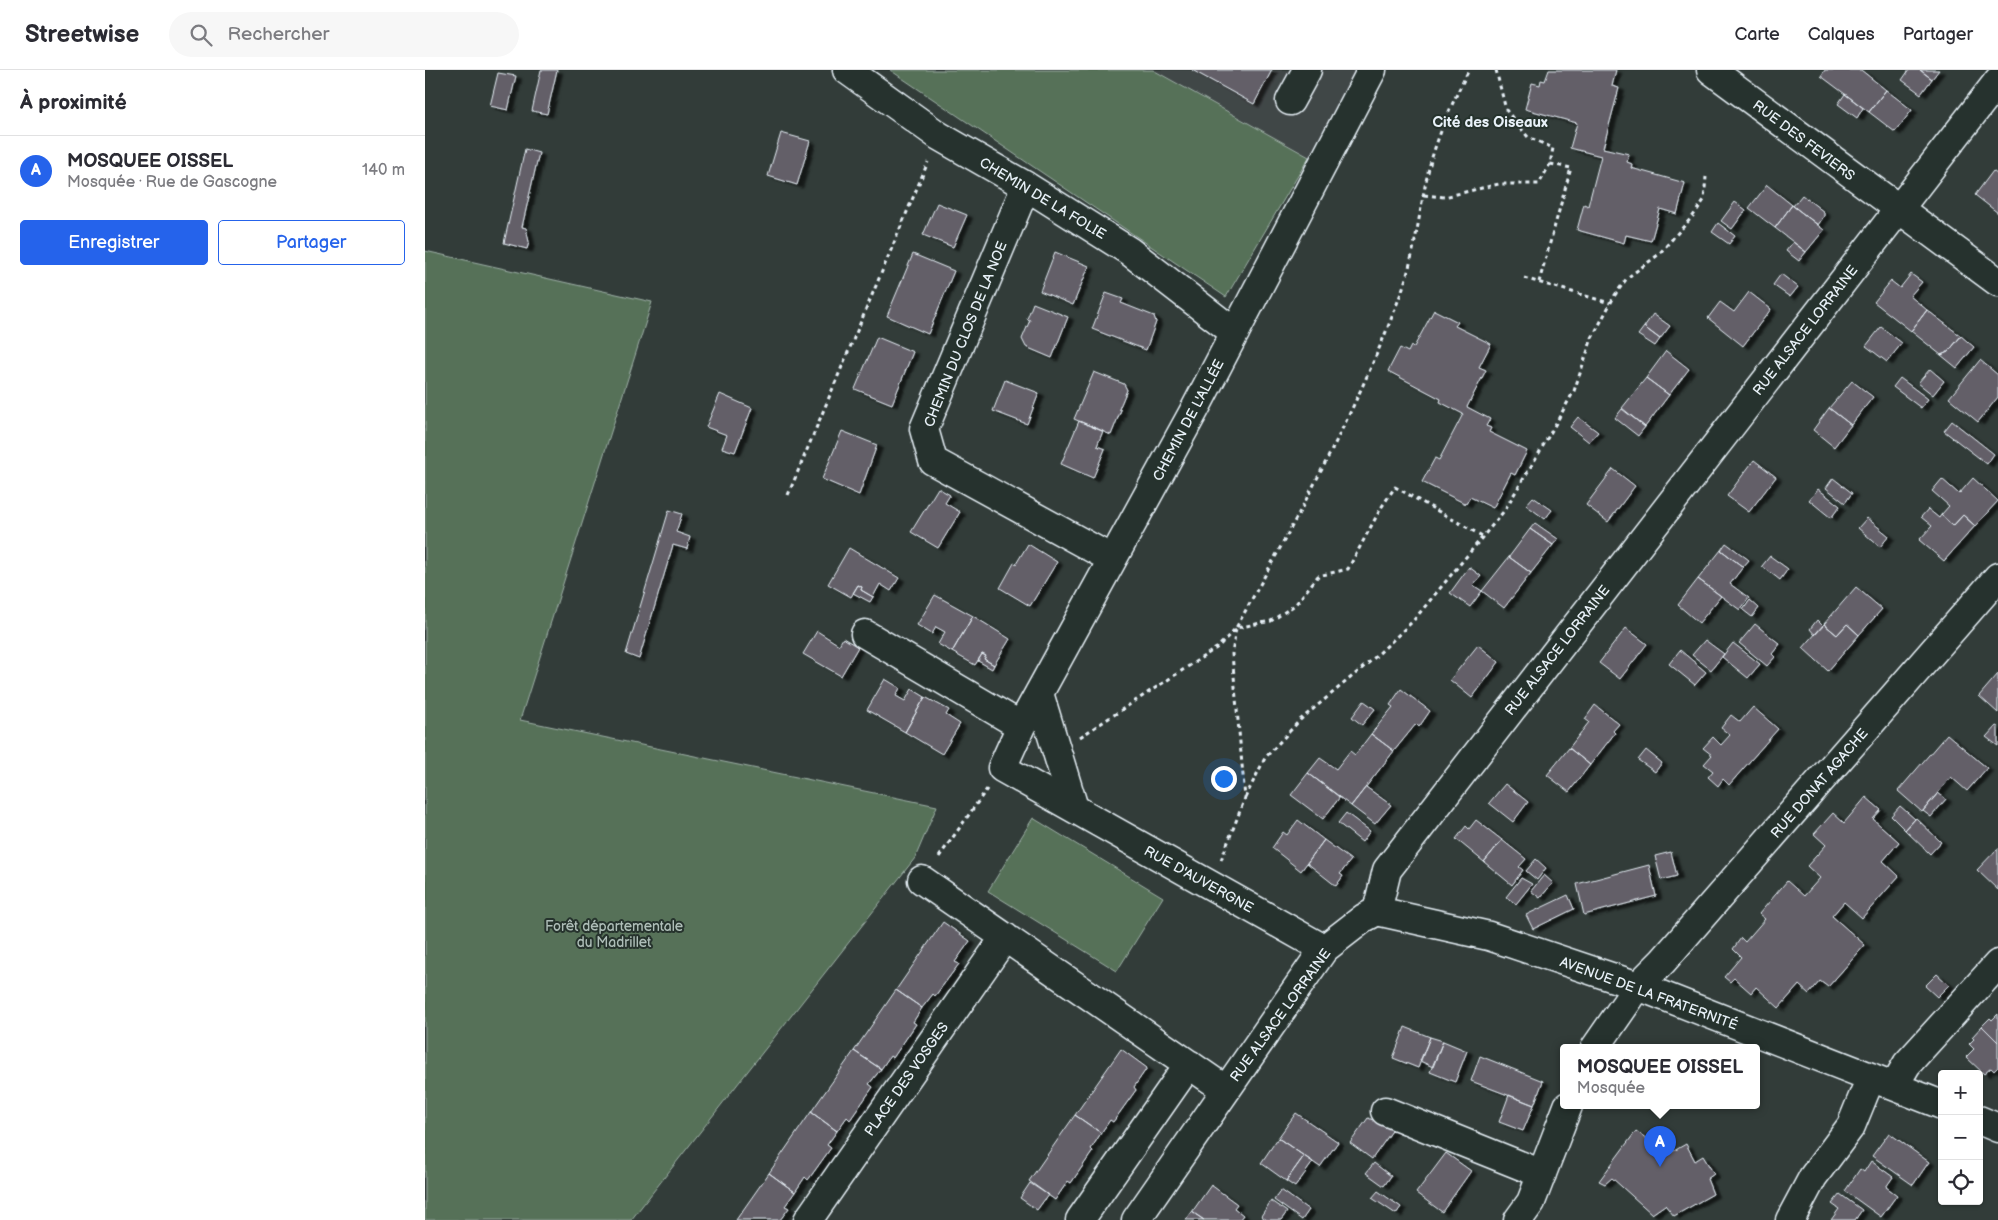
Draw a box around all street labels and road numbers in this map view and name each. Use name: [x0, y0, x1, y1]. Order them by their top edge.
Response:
street label: RUE DES FEVIERS: [1749, 97, 1858, 184]
street label: CHEMIN DE LA FOLIE: [976, 154, 1109, 243]
street label: CHEMIN DU CLOS DE LA NOE: [920, 239, 1011, 430]
street label: RUE ALSACE LORRAINE: [1749, 262, 1861, 399]
street label: CHEMIN DE L'ALLÉE: [1148, 356, 1228, 484]
street label: RUE ALSACE LORRAINE: [1501, 582, 1613, 719]
street label: RUE DONAT AGACHE: [1767, 725, 1872, 842]
street label: RUE D'AUVERGNE: [1141, 842, 1256, 917]
street label: RUE ALSACE LORRAINE: [1226, 945, 1334, 1085]
street label: AVENUE DE LA FRATERNITÉ: [1558, 952, 1740, 1034]
street label: PLACE DES VOSGES: [861, 1019, 952, 1139]

